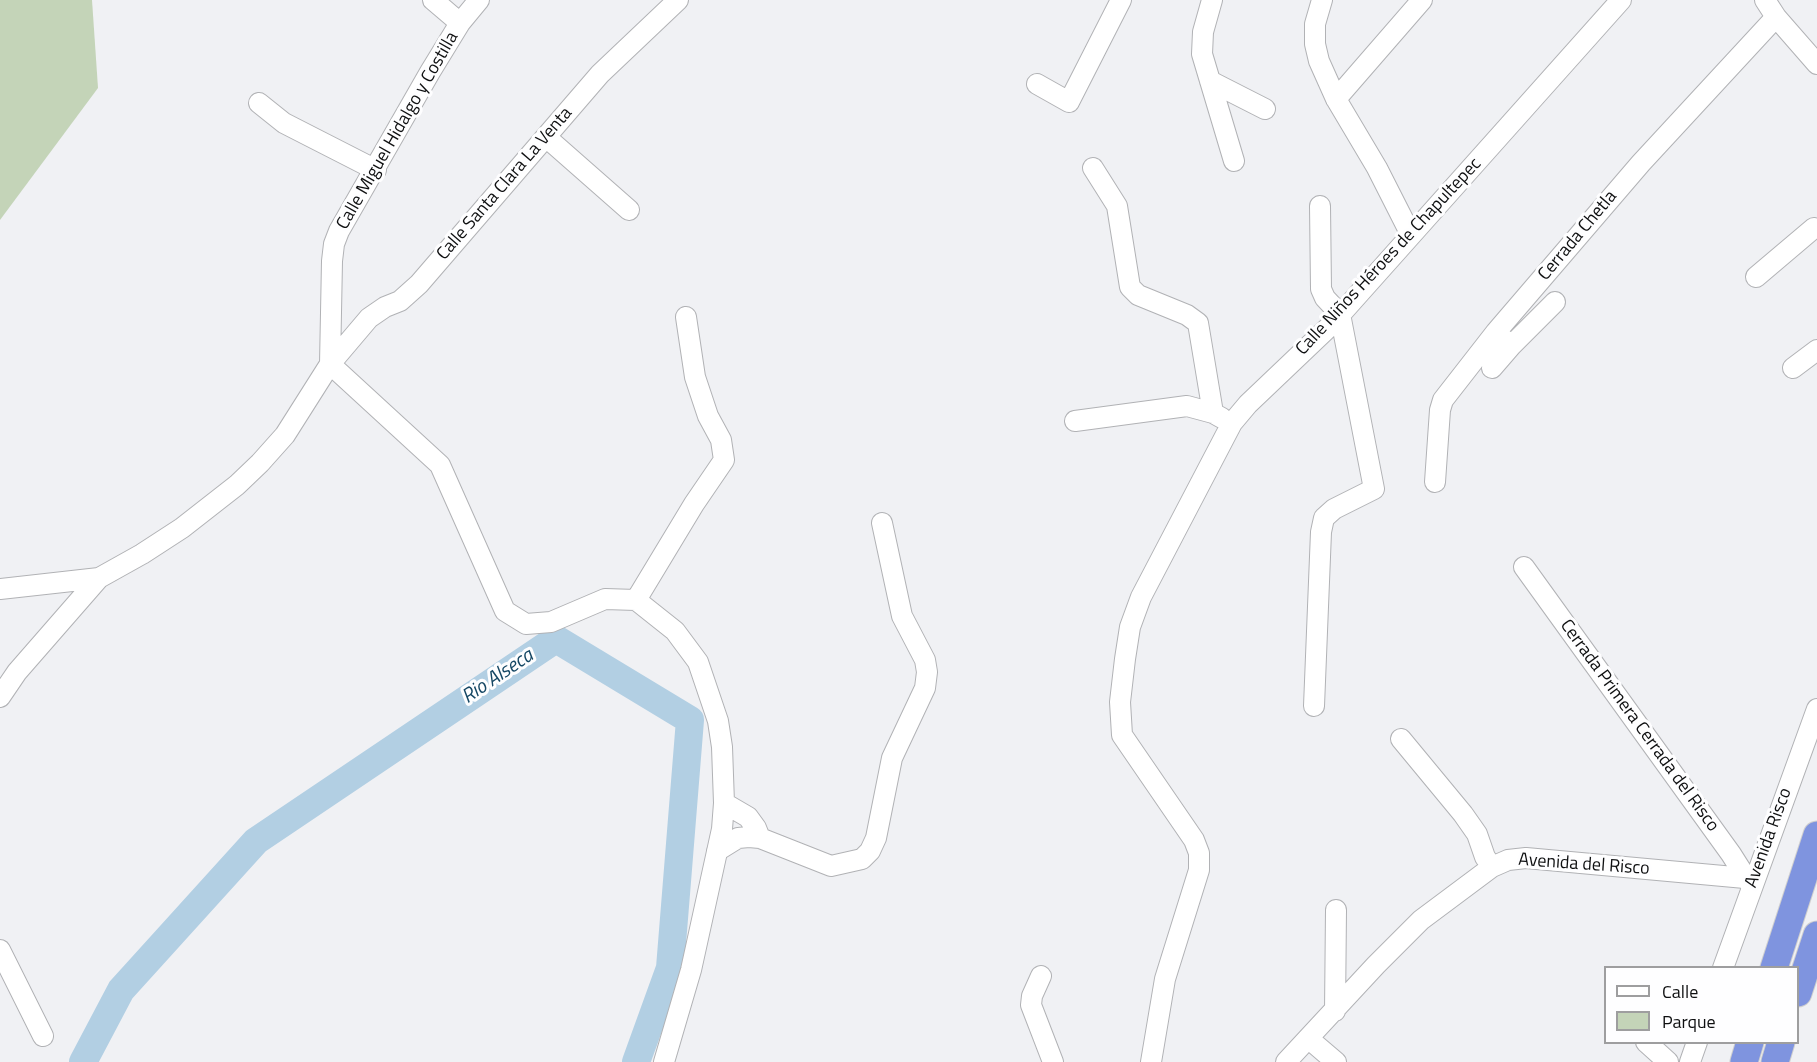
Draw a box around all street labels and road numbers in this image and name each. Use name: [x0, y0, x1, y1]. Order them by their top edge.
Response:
street label: Calle Miguel Hidalgo y Costilla: [333, 28, 463, 234]
street label: Calle Santa Clara La Venta: [433, 103, 577, 265]
street label: Calle Niños Héroes de Chapultepec: [1292, 154, 1486, 360]
street label: Cerrada Chetla: [1534, 187, 1622, 285]
street label: Cerrada Primera Cerrada del Risco: [1555, 616, 1723, 836]
street label: Avenida Risco: [1741, 785, 1797, 891]
street label: Avenida del Risco: [1518, 850, 1650, 880]

